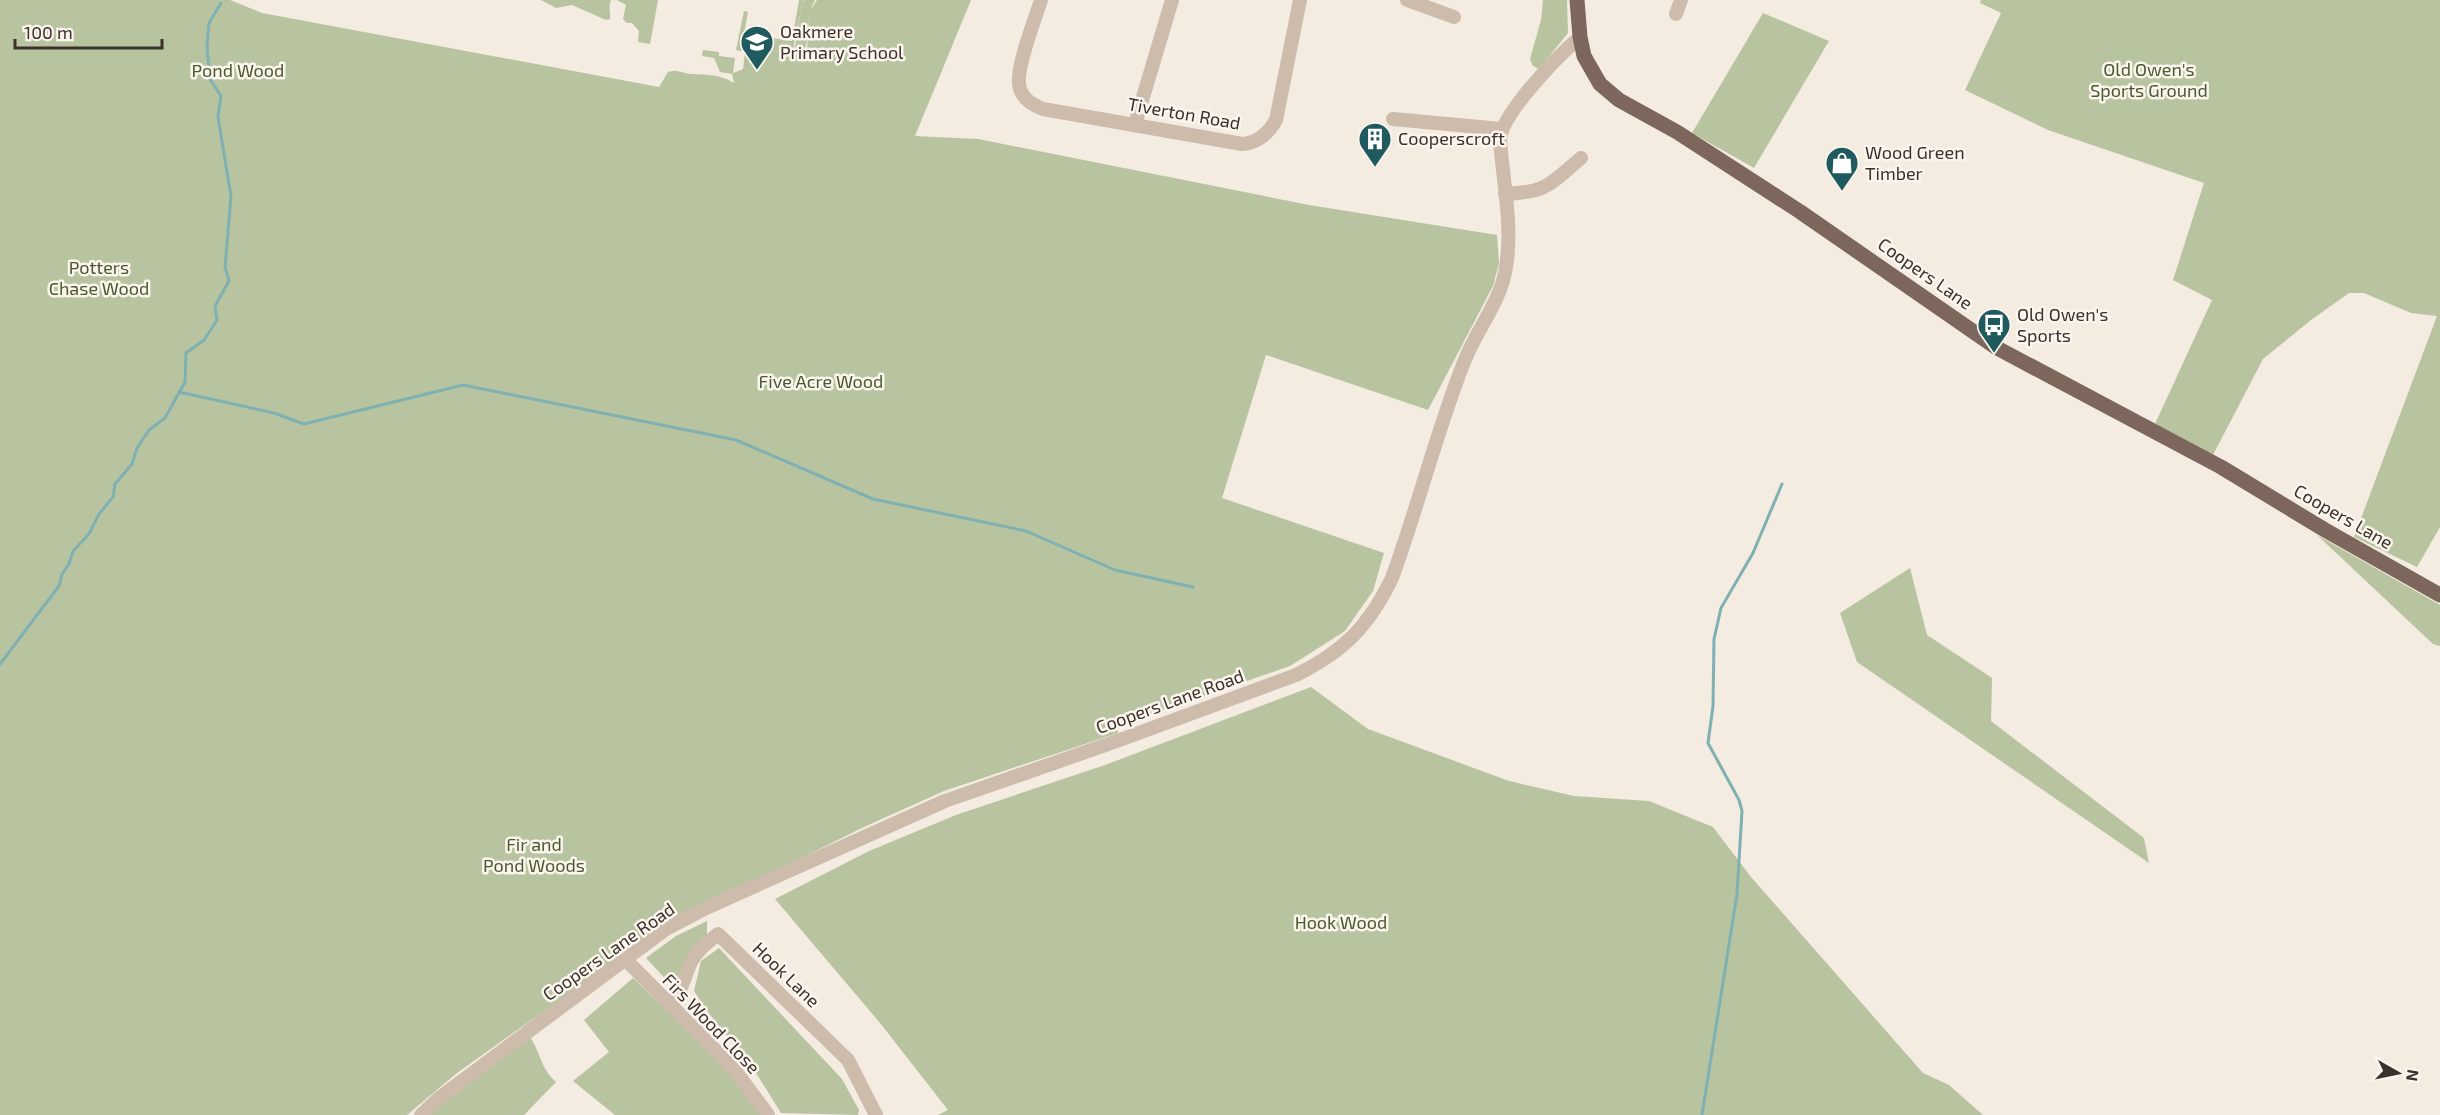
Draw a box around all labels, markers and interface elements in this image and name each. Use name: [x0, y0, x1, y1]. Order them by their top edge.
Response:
scale bar: [15, 12, 162, 50]
place label: Oakmere Primary School: [780, 20, 904, 63]
text: 100 m: [24, 21, 73, 43]
school or university icon: Oakmere Primary School: [739, 24, 775, 71]
park label: Old Owen's Sports Ground: [2090, 58, 2208, 101]
park label: Pond Wood: [192, 59, 284, 81]
street label: Tiverton Road: [1126, 92, 1242, 134]
building icon: Cooperscroft: [1357, 121, 1393, 168]
place label: Cooperscroft: [1398, 127, 1505, 149]
place label: Wood Green Timber: [1865, 141, 1965, 184]
shop icon: Wood Green Timber: [1824, 145, 1860, 192]
street label: Coopers Lane: [1874, 232, 1977, 314]
park label: Potters Chase Wood: [49, 256, 149, 299]
place label: Old Owen's Sports: [2017, 303, 2108, 346]
bus stop icon: Old Owen's Sports: [1976, 307, 2012, 354]
park label: Five Acre Wood: [759, 370, 883, 392]
street label: Coopers Lane: [2290, 479, 2397, 553]
street label: Coopers Lane Road: [1093, 664, 1247, 738]
park label: Fir and Pond Woods: [483, 833, 585, 876]
street label: Coopers Lane Road: [538, 897, 679, 1005]
park label: Hook Wood: [1295, 911, 1387, 933]
street label: Hook Lane: [749, 937, 825, 1012]
street label: Firs Wood Close: [658, 969, 765, 1078]
north arrow: [2368, 1043, 2428, 1103]
text: N: [2403, 1068, 2424, 1083]

